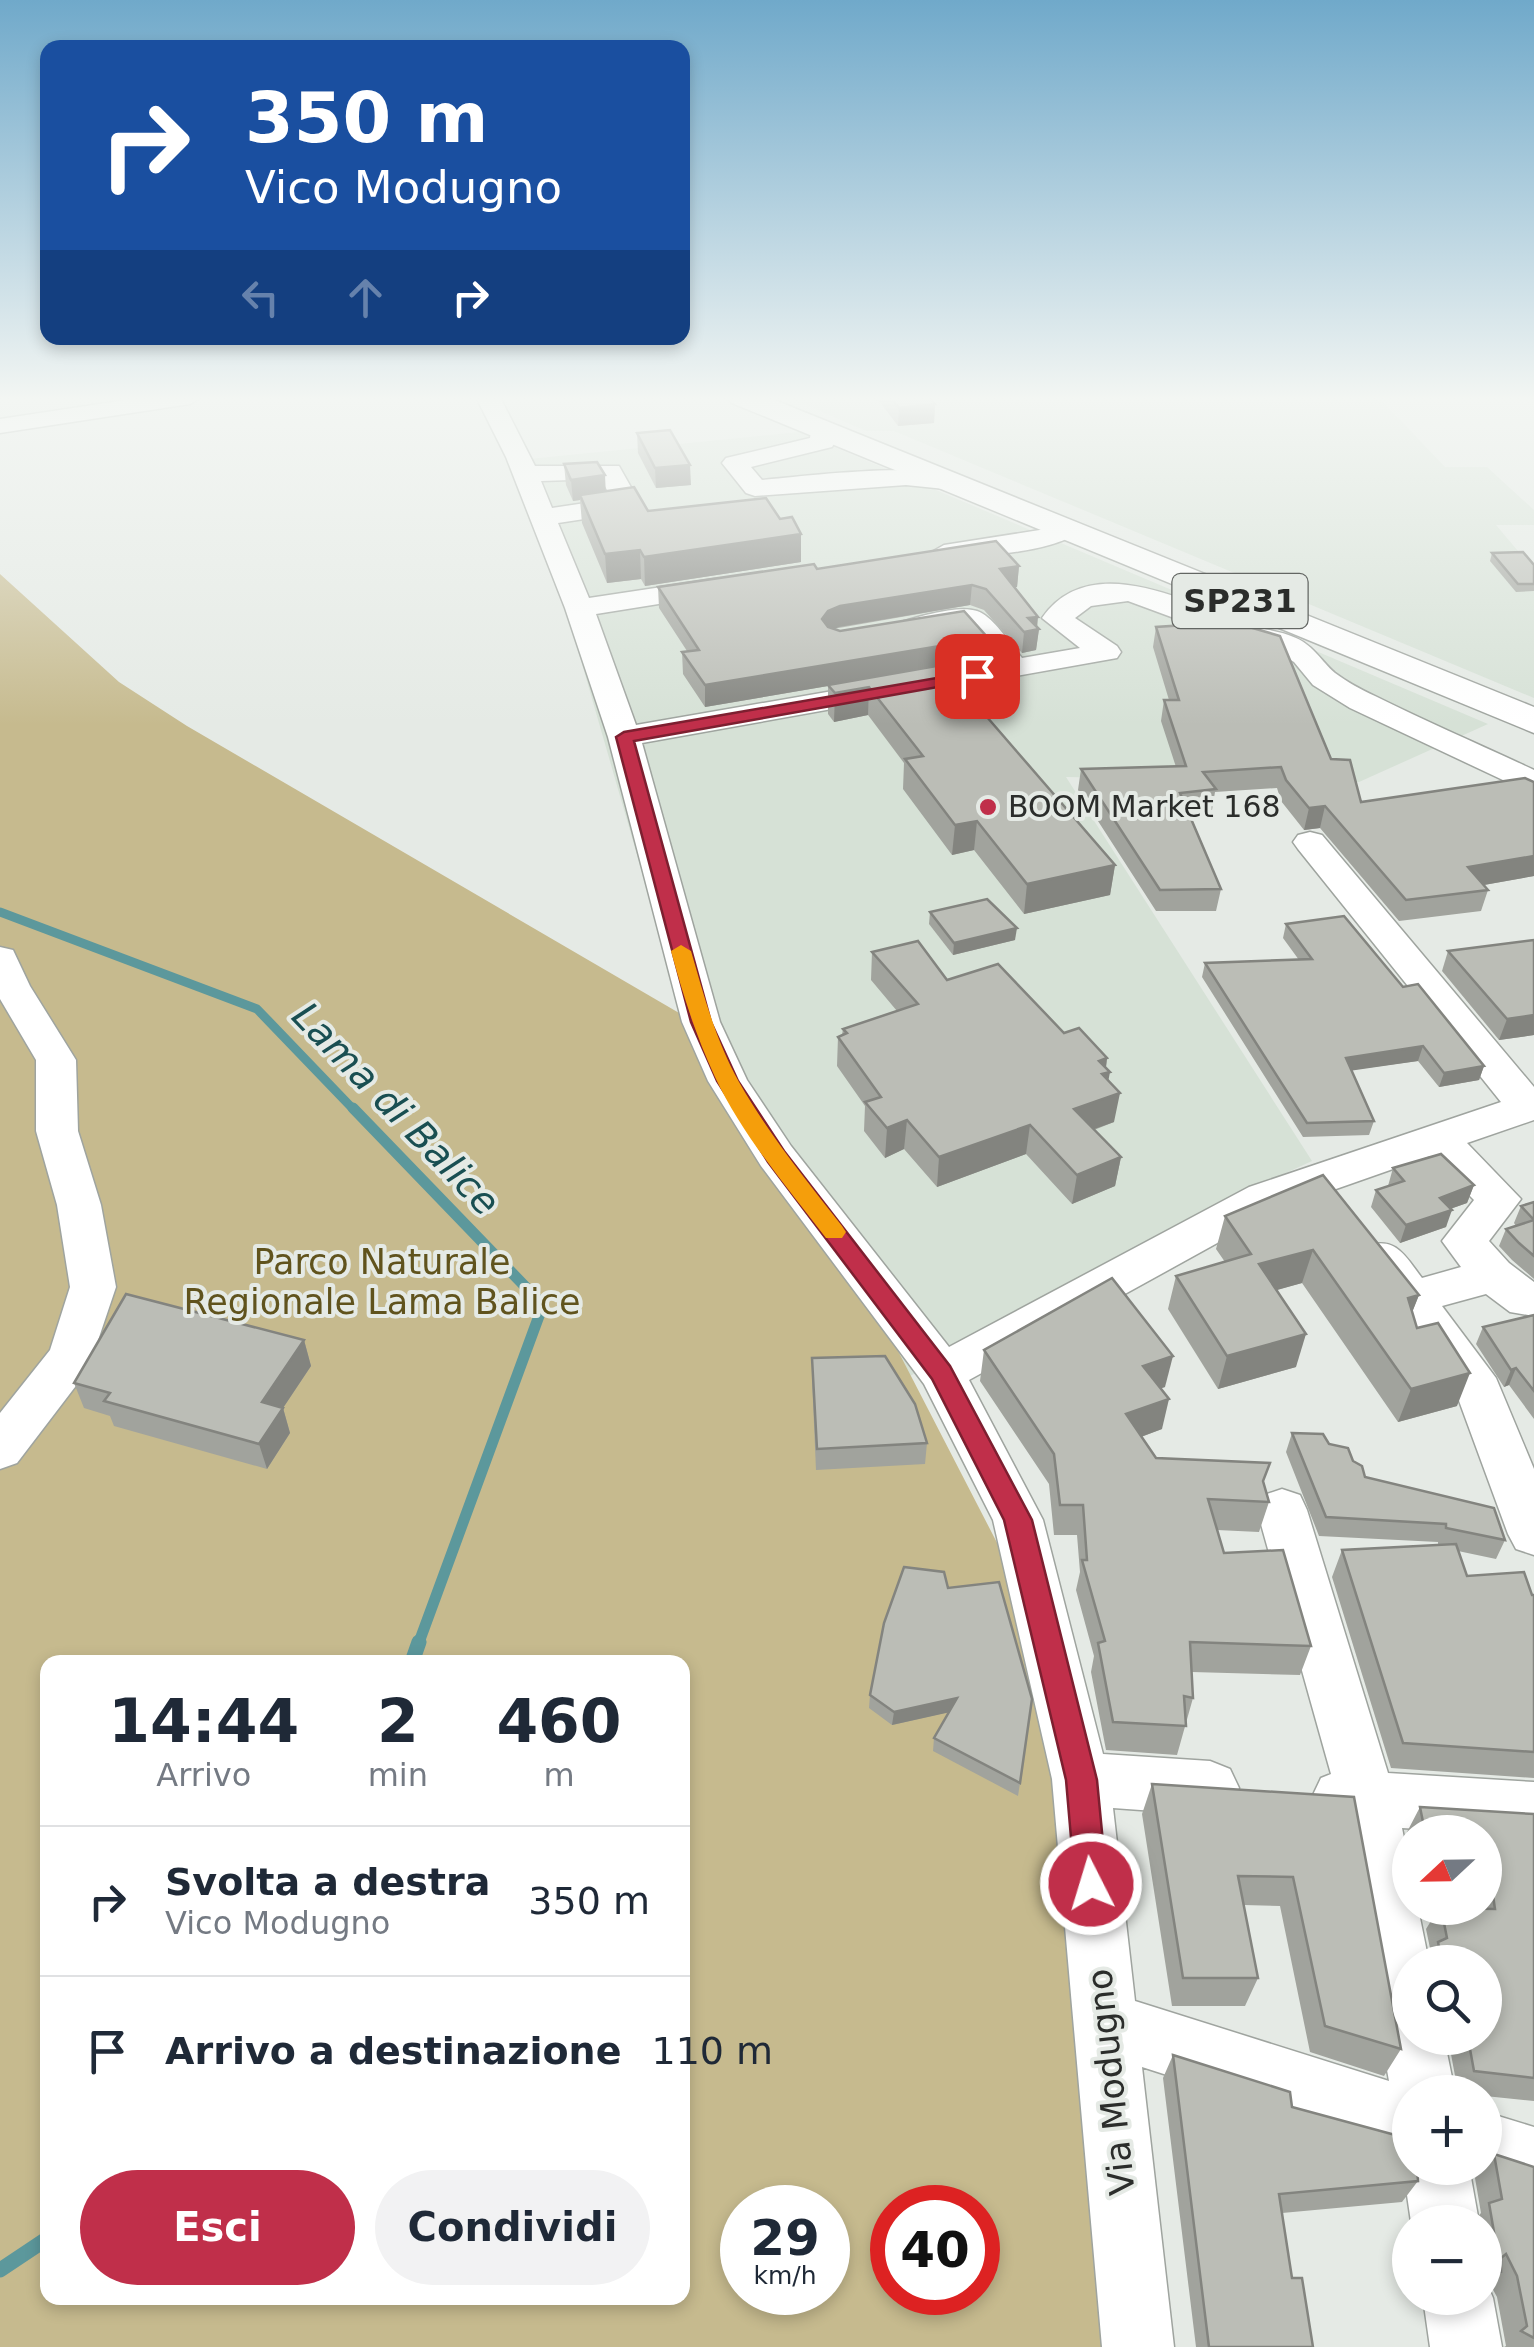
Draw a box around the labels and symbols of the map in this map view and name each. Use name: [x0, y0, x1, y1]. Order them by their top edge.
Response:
road number: SP231: [1172, 574, 1308, 628]
pin: [935, 634, 1020, 719]
place label: BOOM Market 168: [1008, 789, 1281, 824]
marker: BOOM Market 168: [977, 796, 999, 818]
water label: Lama di Balice: [283, 994, 509, 1224]
park label: Parco Naturale Regionale Lama Balice: [184, 1242, 580, 1322]
north arrow: [1392, 1815, 1502, 1925]
position arrow: [1039, 1832, 1143, 1936]
street label: Via Modugno: [1079, 1967, 1143, 2197]
speed limit sign: 40: [870, 2185, 1000, 2315]

